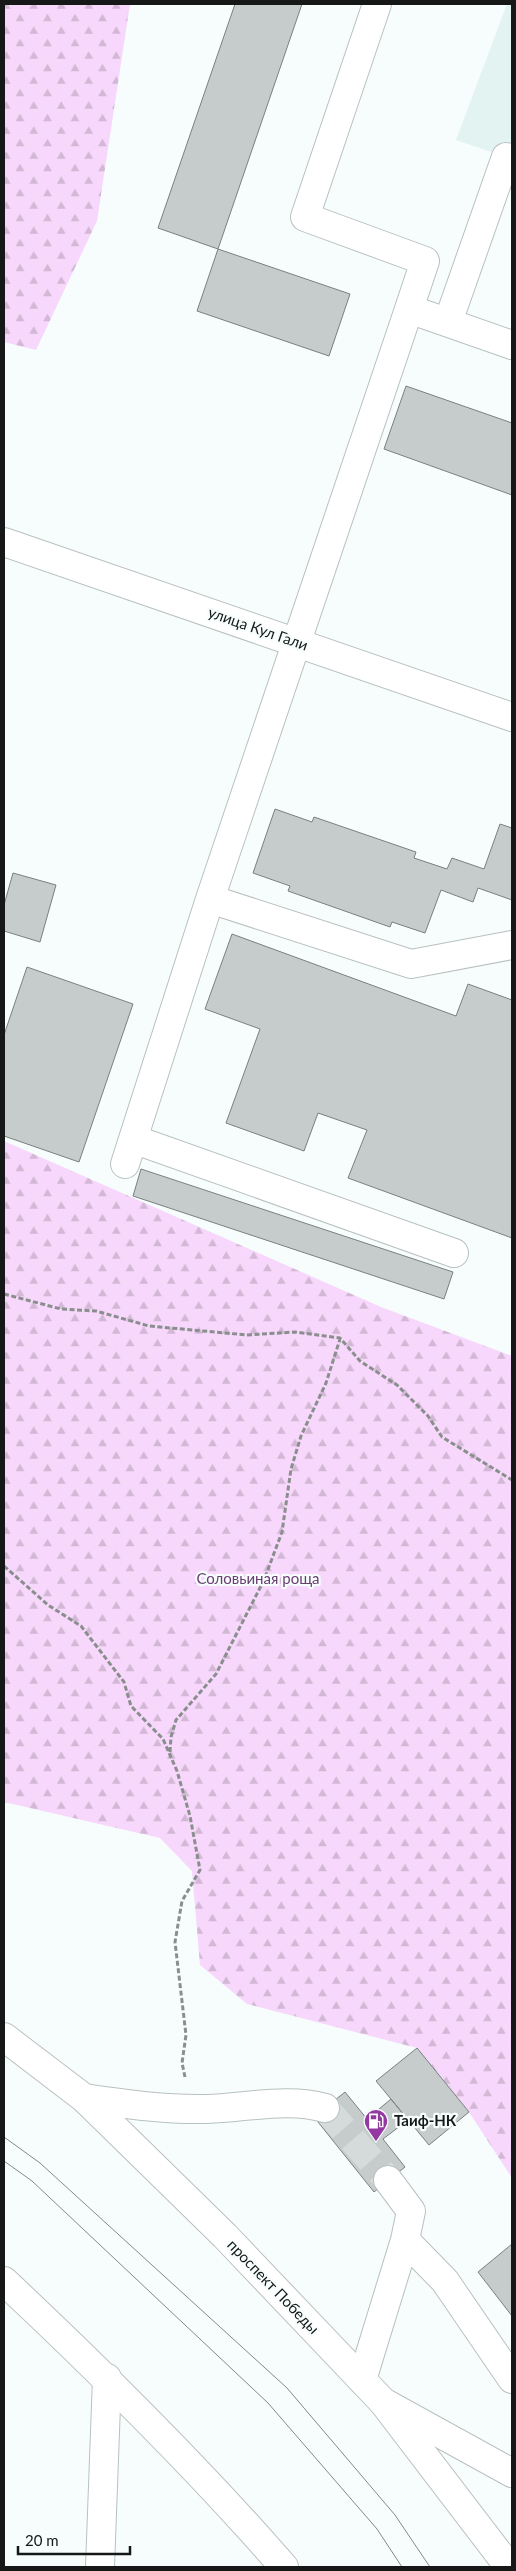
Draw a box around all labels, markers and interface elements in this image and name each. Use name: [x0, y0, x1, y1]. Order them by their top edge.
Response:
street label: улица Кул Гали: [206, 603, 311, 654]
park label: Соловьиная роща: [196, 1569, 320, 1587]
fuel station icon: Таиф-НК: [363, 2108, 389, 2142]
place label: Таиф-НК: [394, 2111, 457, 2129]
street label: проспект Победы: [224, 2235, 323, 2337]
scale bar: [18, 2524, 130, 2556]
text: 20 m: [25, 2531, 59, 2549]

